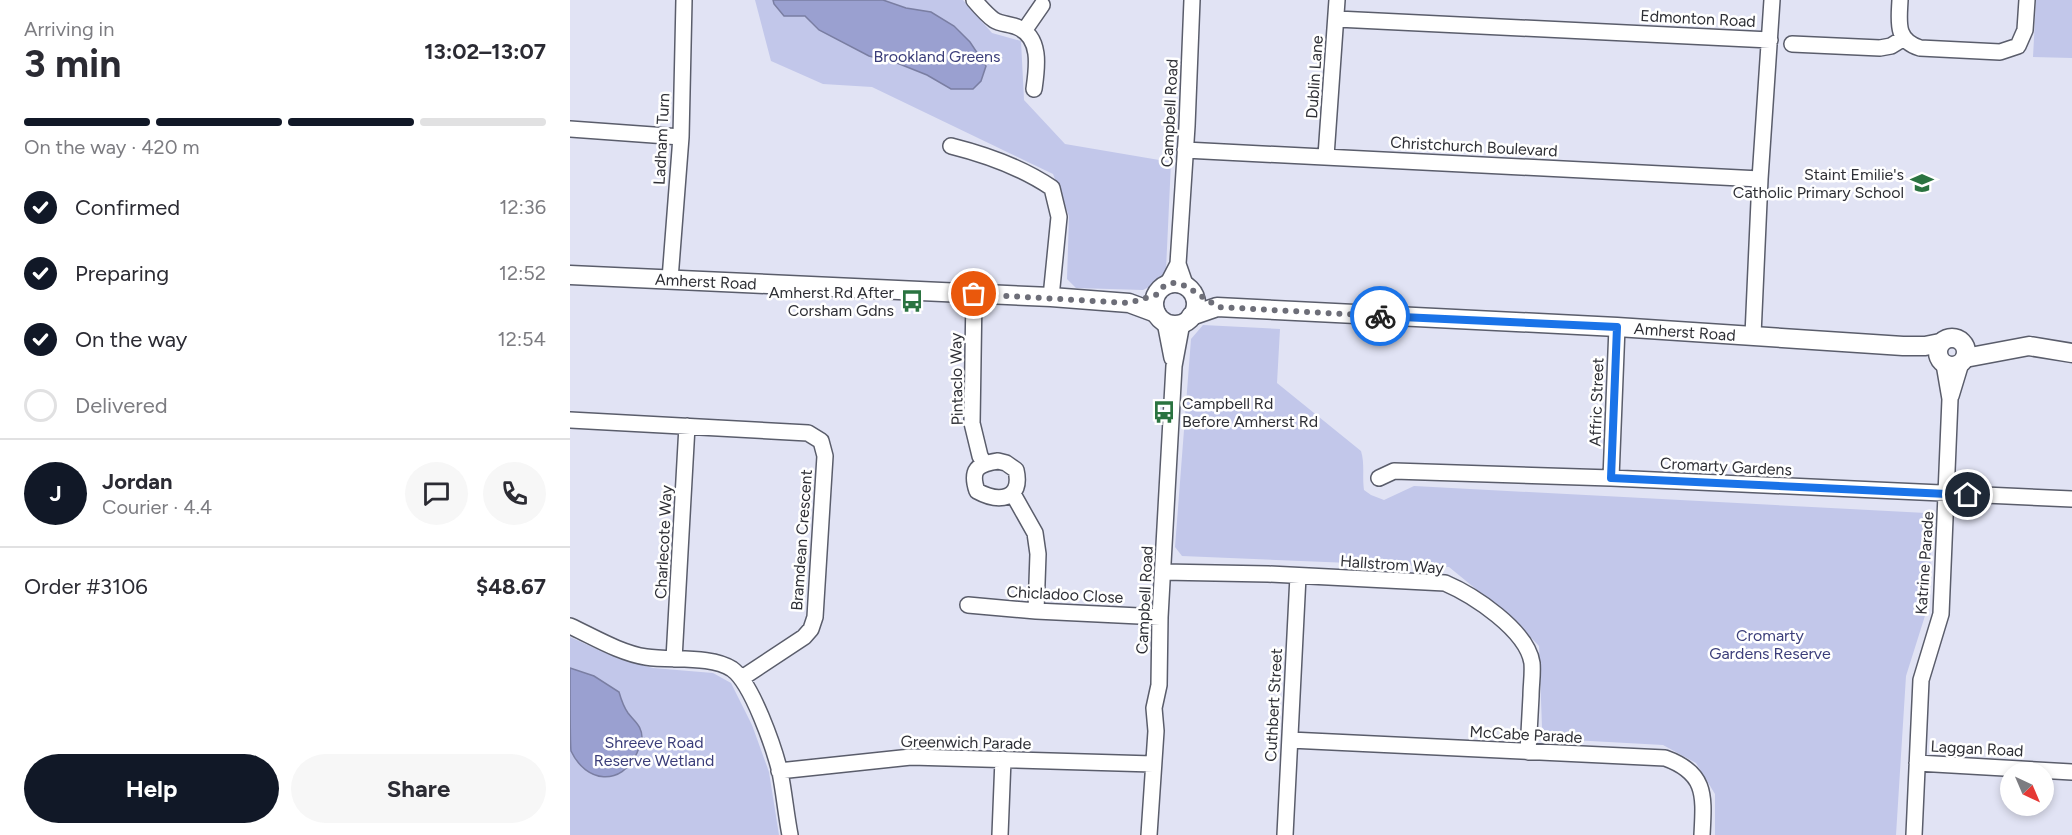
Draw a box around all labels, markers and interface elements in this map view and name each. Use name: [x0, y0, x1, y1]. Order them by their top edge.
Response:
street label: Edmonton Road: [1640, 6, 1756, 31]
text: Arriving in: [24, 17, 114, 41]
street label: Dublin Lane: [1302, 34, 1327, 119]
text: 13:02–13:07: [424, 38, 546, 65]
text: 3 min: [24, 40, 121, 87]
park label: Brookland Greens: [874, 47, 1000, 66]
street label: Campbell Road: [1157, 58, 1182, 168]
street label: Ladham Turn: [650, 93, 673, 185]
street label: Christchurch Boulevard: [1390, 133, 1558, 160]
text: On the way · 420 m: [24, 135, 200, 159]
place label: Staint Emilie's Catholic Primary School: [1733, 165, 1904, 202]
school or university icon: Staint Emilie's Catholic Primary School: [1909, 170, 1935, 196]
icon: check: [24, 191, 57, 224]
text: Confirmed: [75, 194, 180, 221]
text: 12:36: [499, 195, 546, 219]
icon: check: [24, 257, 57, 290]
text: Preparing: [75, 260, 169, 287]
text: 12:52: [499, 261, 546, 285]
pin: [948, 268, 999, 319]
street label: Amherst Road: [654, 270, 757, 294]
icon: bag: [957, 277, 990, 310]
place label: Amherst Rd After Corsham Gdns: [769, 283, 895, 320]
courier: [1350, 286, 1410, 346]
bus stop icon: Amherst Rd After Corsham Gdns: [899, 288, 925, 314]
icon: bike: [1364, 300, 1397, 333]
street label: Amherst Road: [1633, 319, 1736, 345]
icon: check: [24, 323, 57, 356]
text: On the way: [75, 326, 187, 353]
text: 12:54: [498, 327, 546, 351]
street label: Pintaclo Way: [946, 332, 967, 425]
street label: Affric Street: [1585, 357, 1608, 447]
text: Delivered: [75, 392, 168, 419]
place label: Campbell Rd Before Amherst Rd: [1182, 394, 1318, 431]
bus stop icon: Campbell Rd Before Amherst Rd: [1151, 399, 1177, 425]
street label: Cromarty Gardens: [1660, 454, 1792, 479]
button: chat: [405, 462, 468, 525]
button: phone: [483, 462, 546, 525]
text: Jordan: [102, 468, 173, 495]
street label: Bramdean Crescent: [787, 469, 816, 611]
pin: [1942, 469, 1993, 520]
icon: home: [1951, 478, 1984, 511]
text: J: [49, 480, 62, 507]
street label: Charlecote Way: [651, 484, 676, 599]
text: Courier · 4.4: [102, 495, 212, 519]
street label: Katrine Parade: [1911, 510, 1938, 615]
street label: Campbell Road: [1132, 545, 1157, 655]
street label: Hallstrom Way: [1339, 551, 1445, 578]
text: Order #3106: [24, 573, 148, 600]
text: $48.67: [476, 573, 546, 600]
street label: Chicladoo Close: [1006, 582, 1124, 607]
park label: Cromarty Gardens Reserve: [1709, 626, 1831, 663]
street label: Cuthbert Street: [1261, 648, 1286, 762]
street label: McCabe Parade: [1469, 722, 1583, 747]
street label: Greenwich Parade: [901, 732, 1032, 753]
park label: Shreeve Road Reserve Wetland: [594, 733, 714, 770]
street label: Laggan Road: [1930, 737, 2024, 760]
button: Help: [24, 754, 279, 823]
button: Share: [291, 754, 546, 823]
north arrow: [2000, 762, 2054, 816]
map controls: [2000, 762, 2054, 816]

